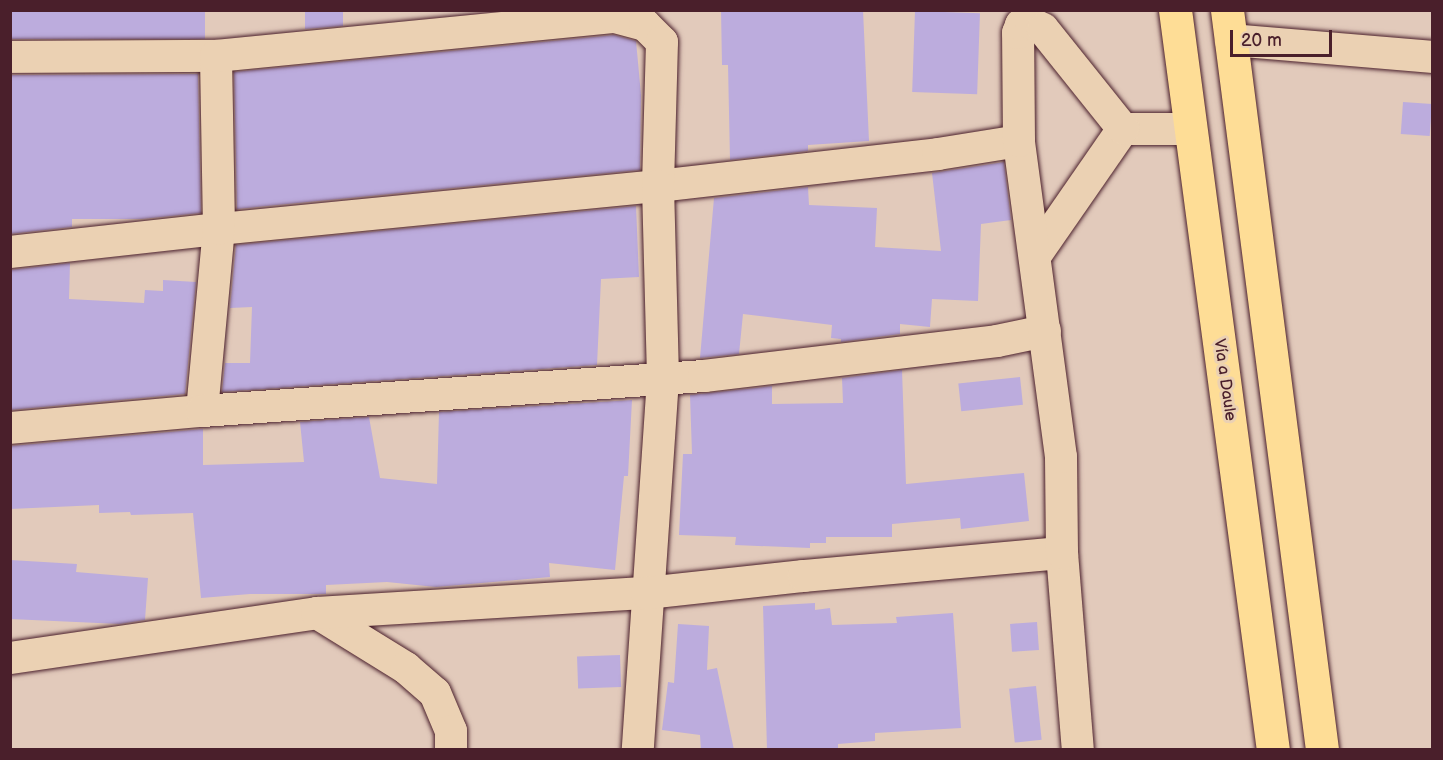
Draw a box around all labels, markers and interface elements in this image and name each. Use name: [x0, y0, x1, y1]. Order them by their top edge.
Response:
scale bar: [1233, 18, 1335, 56]
text: 20 m: [1241, 30, 1282, 51]
street label: Vía a Daule: [1209, 338, 1239, 422]

